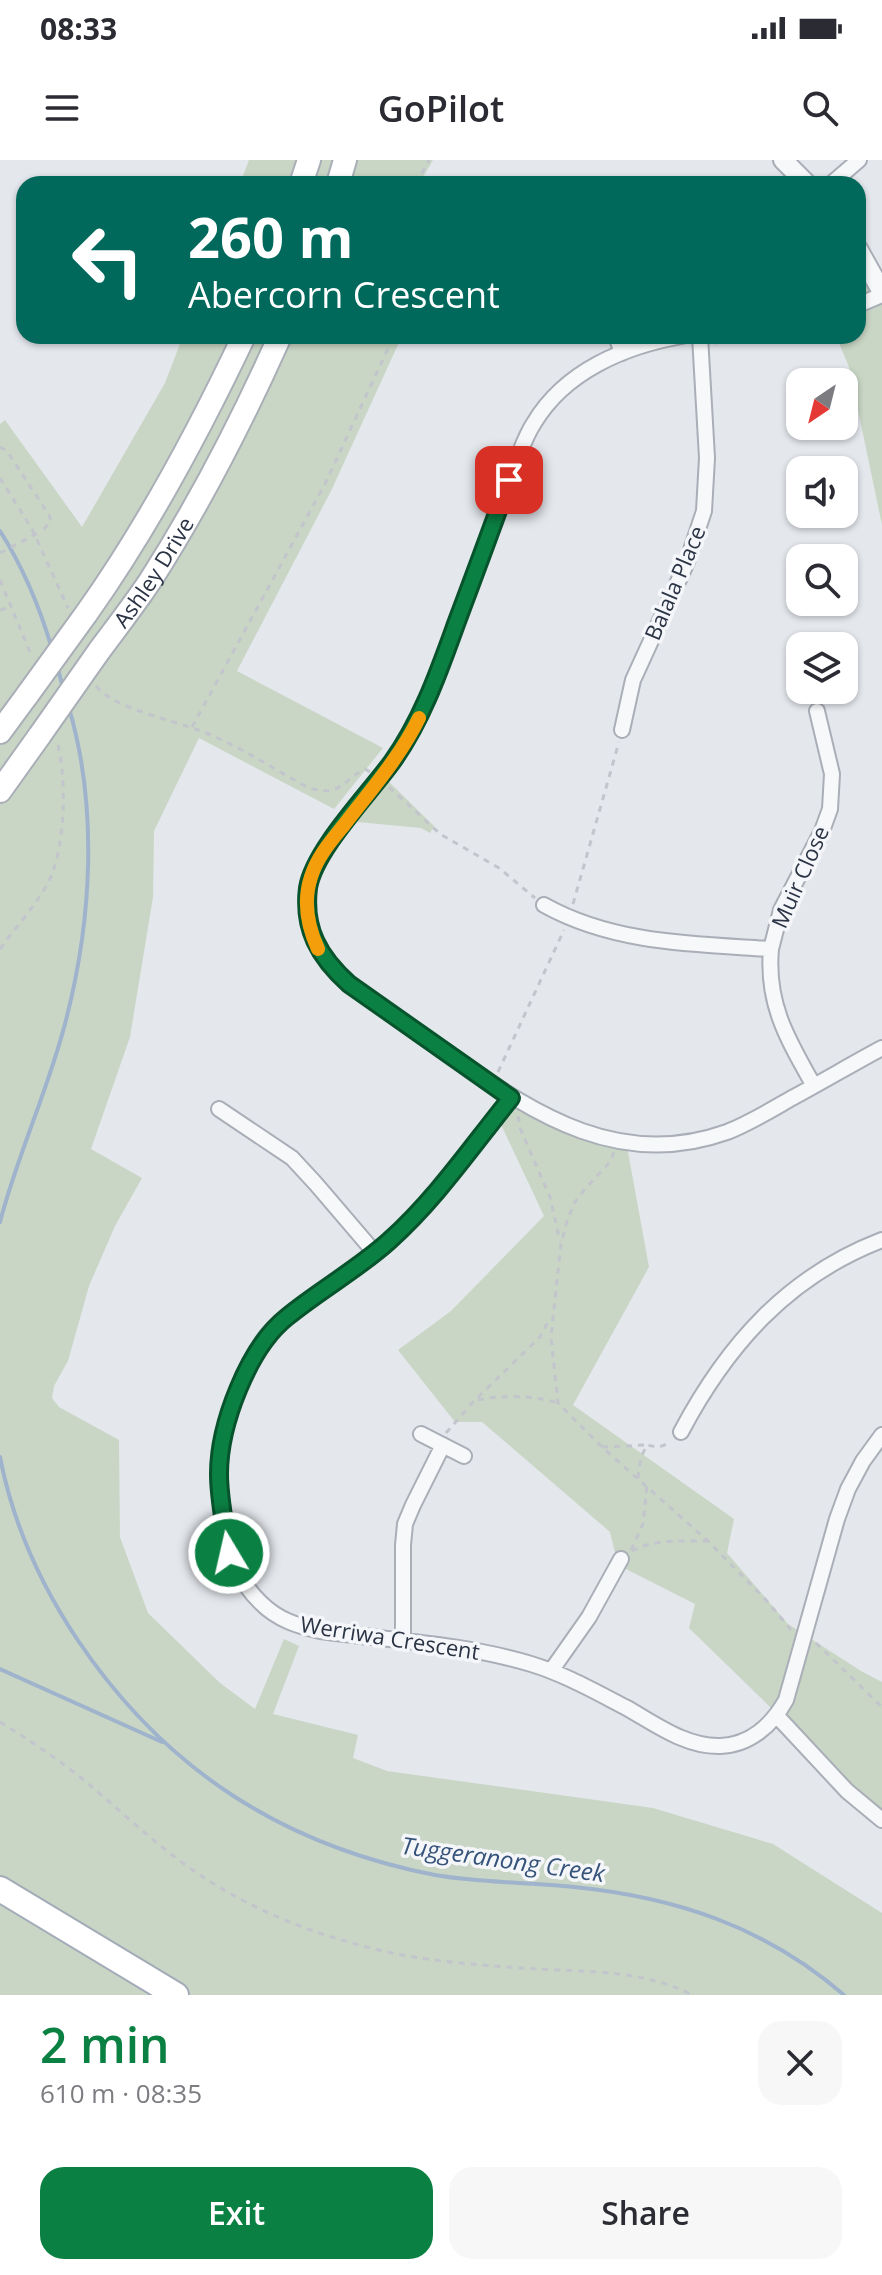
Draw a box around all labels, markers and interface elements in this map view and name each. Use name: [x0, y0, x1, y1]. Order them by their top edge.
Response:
text: 08:33: [40, 8, 117, 49]
text: GoPilot: [378, 84, 504, 133]
icon: menu: [40, 86, 84, 130]
icon: search: [798, 86, 842, 130]
text: 260 m: [188, 198, 354, 274]
icon: left: [56, 208, 160, 312]
text: Abercorn Crescent: [188, 270, 500, 319]
north arrow: [786, 368, 858, 440]
map controls: [786, 368, 858, 704]
pin: [475, 446, 543, 514]
button: sound: [786, 456, 858, 528]
icon: arrive: [487, 458, 531, 502]
street label: Ashley Drive: [106, 511, 200, 633]
street label: Balala Place: [637, 521, 712, 644]
button: search: [786, 544, 858, 616]
button: layers: [786, 632, 858, 704]
street label: Muir Close: [763, 821, 835, 932]
position arrow: [187, 1511, 271, 1595]
street label: Werriwa Crescent: [298, 1608, 482, 1666]
water label: Tuggeranong Creek: [400, 1828, 608, 1889]
text: 2 min: [40, 2012, 170, 2077]
button: close: [758, 2021, 842, 2105]
text: 610 m · 08:35: [40, 2075, 202, 2111]
button: Exit: [40, 2167, 433, 2259]
button: Share: [449, 2167, 842, 2259]

